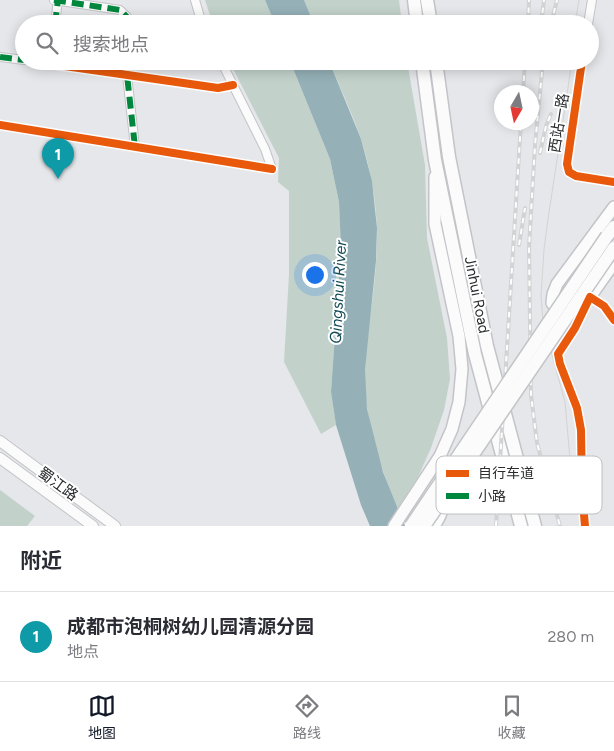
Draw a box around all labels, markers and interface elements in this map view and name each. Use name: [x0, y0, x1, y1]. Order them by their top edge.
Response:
search box: [15, 15, 599, 70]
icon: search: [33, 29, 61, 57]
text: 搜索地点: [73, 33, 149, 56]
north arrow: [494, 85, 539, 130]
street label: 西站一路: [545, 92, 573, 154]
pin: 1: [42, 138, 74, 179]
water label: Qingshui River: [326, 239, 350, 344]
street label: Jinhui Road: [461, 255, 493, 335]
your location: [302, 262, 328, 288]
legend: [436, 456, 602, 514]
street label: 蜀江路: [35, 463, 81, 505]
text: 自行车道: [478, 465, 534, 482]
text: 小路: [478, 488, 506, 505]
text: 附近: [20, 548, 62, 573]
text: 成都市泡桐树幼儿园清源分园: [67, 615, 314, 638]
text: 1: [33, 627, 39, 646]
text: 280 m: [547, 627, 594, 646]
text: 地点: [67, 642, 99, 661]
tab: 地图: [88, 692, 116, 742]
tab: 路线: [293, 692, 321, 742]
tab: 收藏: [498, 692, 526, 742]

